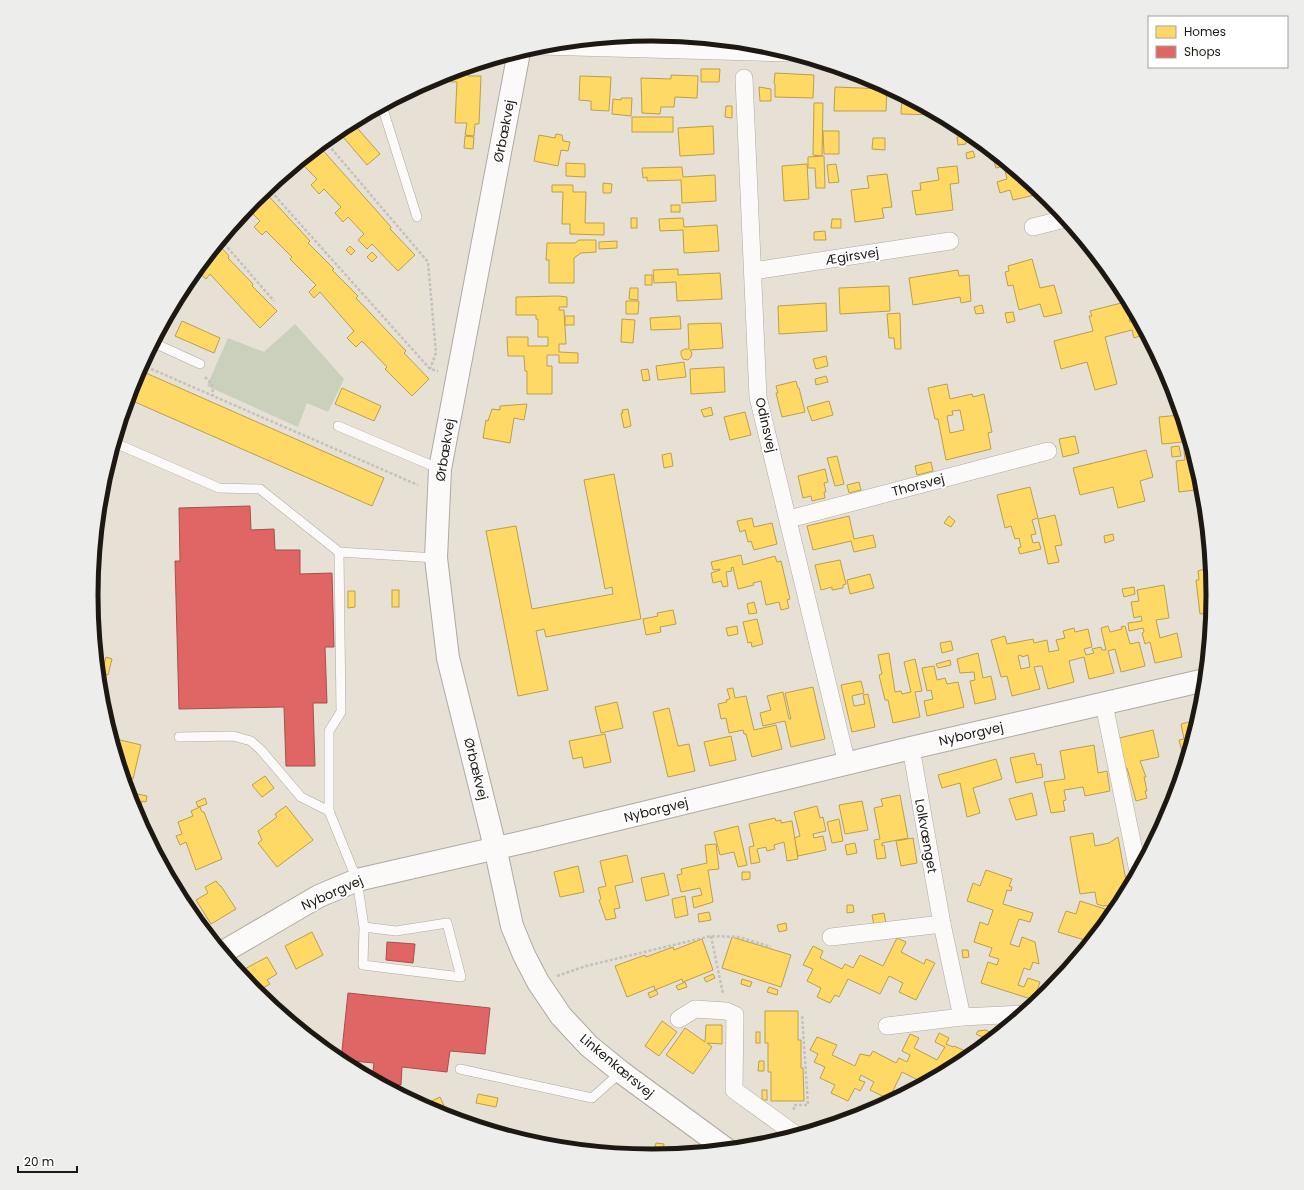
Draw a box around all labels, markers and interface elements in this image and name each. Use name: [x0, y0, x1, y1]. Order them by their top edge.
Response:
legend: [1148, 16, 1288, 68]
text: Homes: [1184, 23, 1226, 40]
text: Shops: [1184, 43, 1221, 60]
street label: Ørbækvej: [489, 98, 519, 164]
street label: Ægirsvej: [824, 242, 880, 270]
street label: Odinsvej: [750, 396, 782, 454]
street label: Ørbækvej: [431, 417, 459, 483]
street label: Thorsvej: [890, 469, 946, 501]
street label: Nyborgvej: [937, 717, 1005, 751]
street label: Ørbækvej: [459, 736, 493, 802]
street label: Nyborgvej: [622, 793, 690, 827]
street label: Lolkvænget: [910, 797, 942, 875]
street label: Nyborgvej: [298, 871, 366, 915]
street label: Linkenkærsvej: [576, 1029, 658, 1103]
scale bar: [18, 1148, 77, 1174]
text: 20 m: [24, 1153, 54, 1170]

